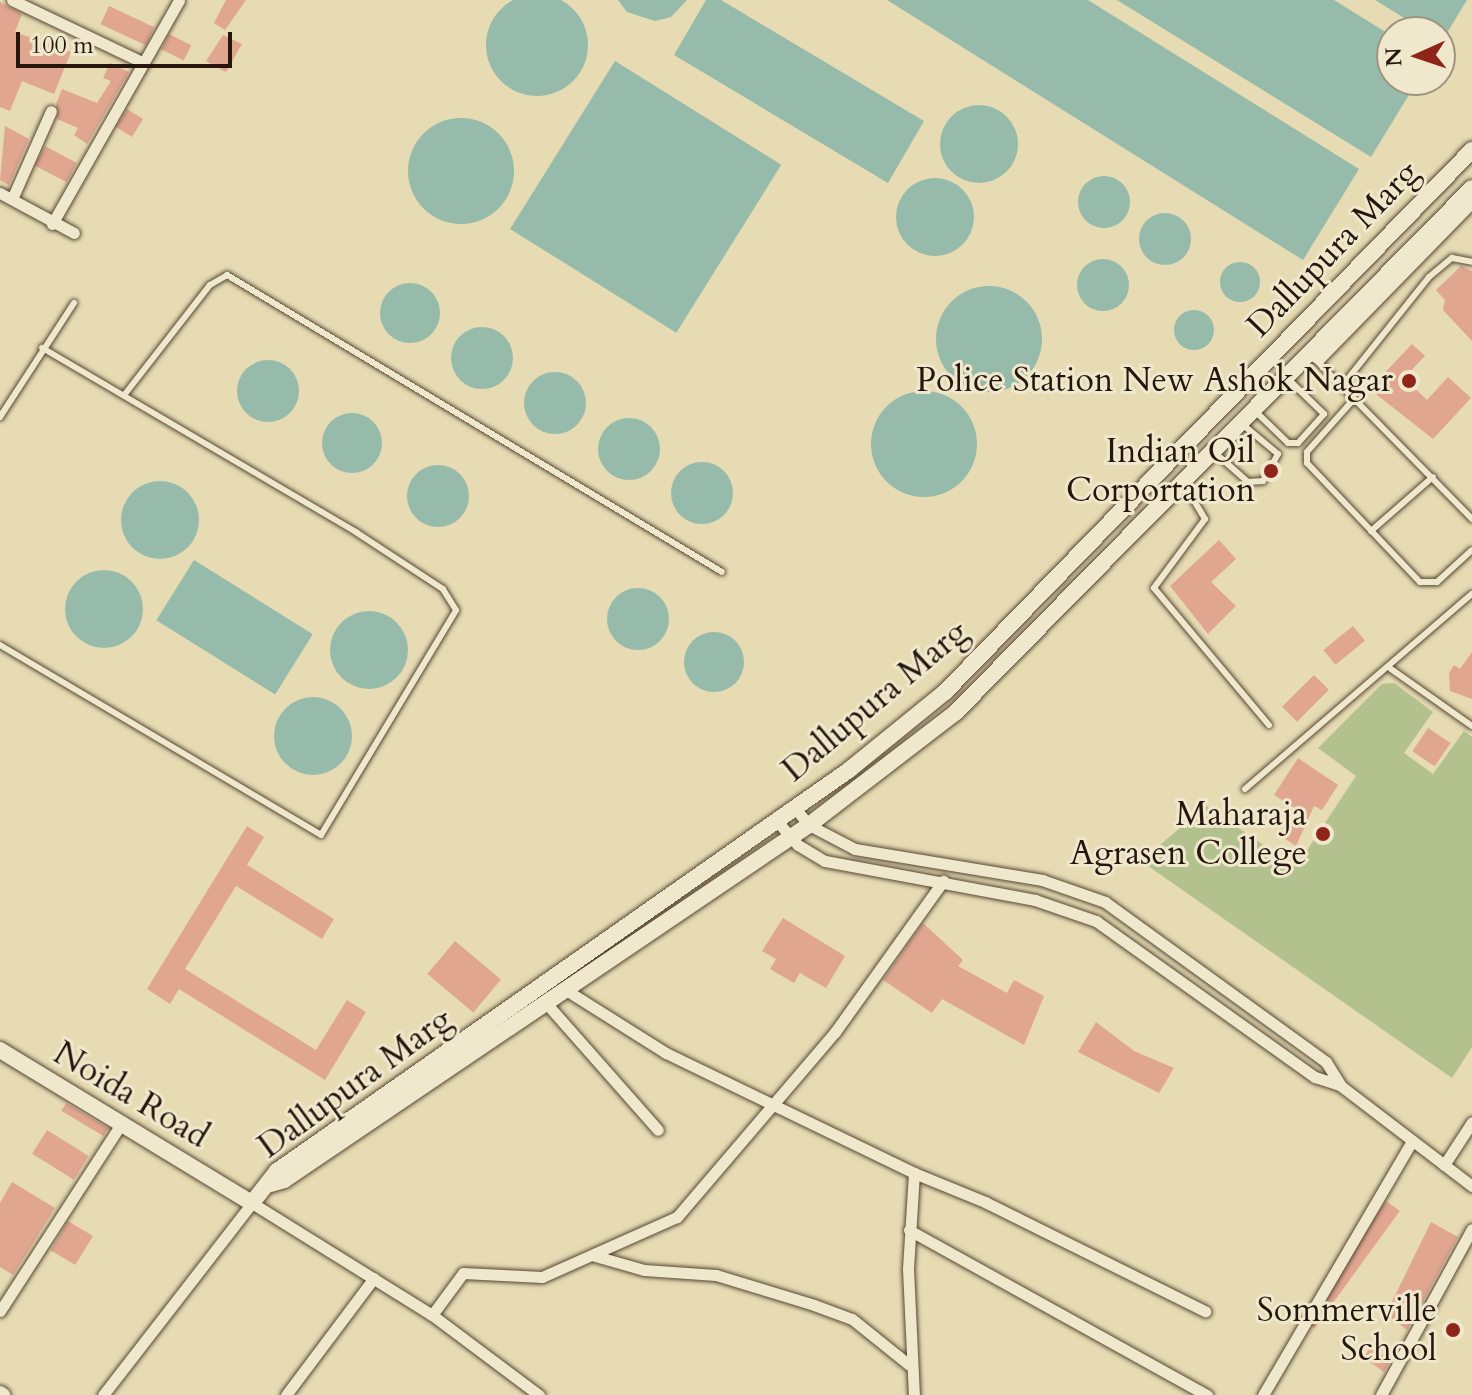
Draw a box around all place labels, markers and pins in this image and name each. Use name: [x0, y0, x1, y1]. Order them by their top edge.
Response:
place label: Police Station New Ashok Nagar: [916, 361, 1393, 401]
marker: Police Station New Ashok Nagar: [1400, 372, 1418, 390]
place label: Indian Oil Corportation: [1066, 431, 1255, 510]
marker: Indian Oil Corportation: [1262, 462, 1280, 480]
place label: Maharaja Agrasen College: [1070, 794, 1307, 874]
marker: Maharaja Agrasen College: [1314, 825, 1332, 843]
place label: Sommerville School: [1257, 1290, 1437, 1370]
marker: Sommerville School: [1444, 1321, 1462, 1339]

